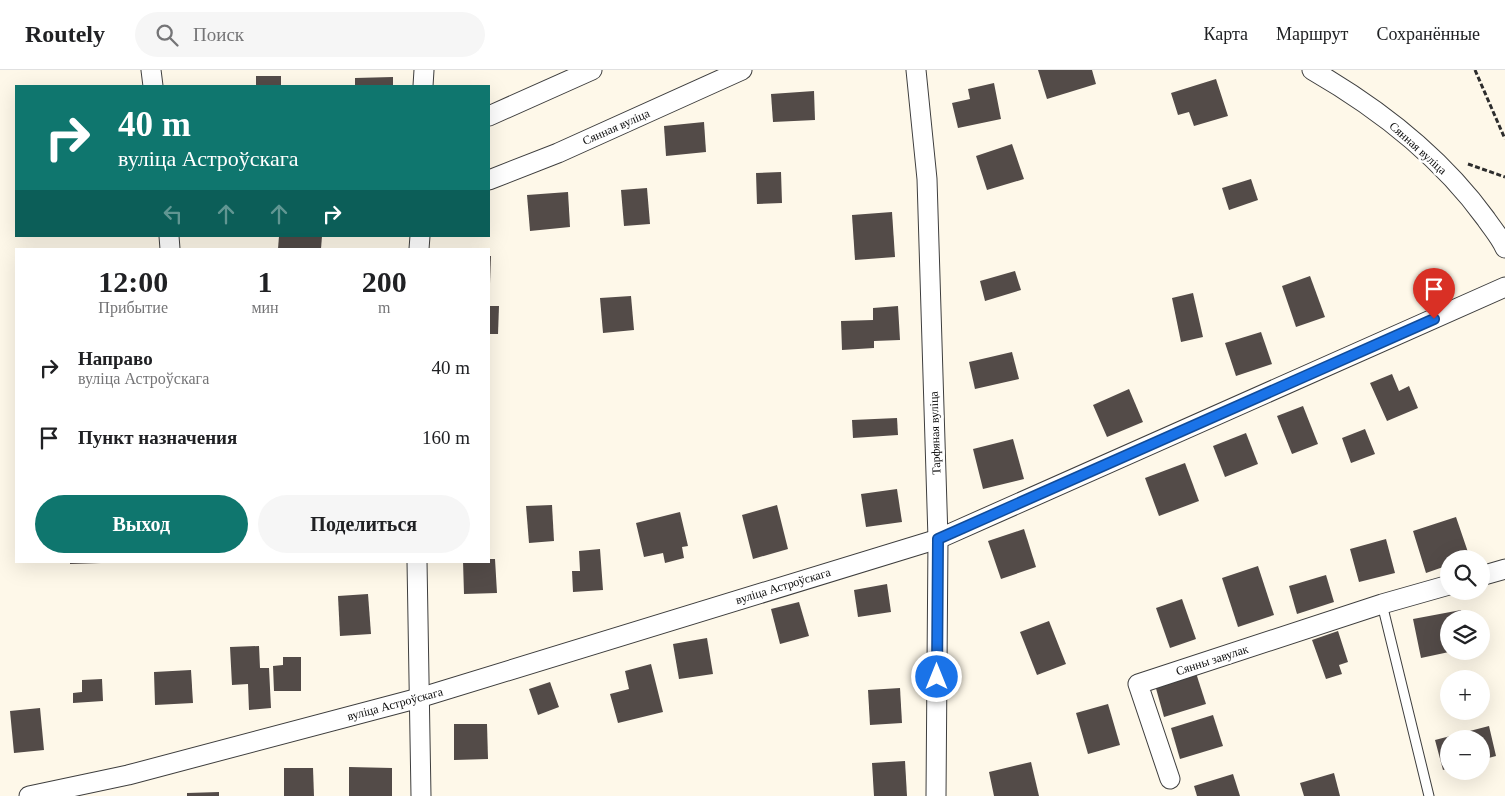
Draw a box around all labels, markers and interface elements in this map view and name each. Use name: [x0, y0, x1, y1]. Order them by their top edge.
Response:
search box: [135, 12, 485, 57]
text: Routely: [25, 21, 105, 47]
icon: search: [153, 21, 181, 49]
text: Поиск: [193, 24, 244, 45]
text: Карта: [1203, 24, 1248, 44]
text: Маршрут: [1276, 24, 1348, 44]
text: Сохранённые: [1376, 24, 1480, 44]
icon: right: [35, 105, 100, 170]
text: 40 m: [118, 105, 191, 144]
street label: Сянная вуліца: [580, 106, 652, 148]
street label: Сянная вуліца: [1387, 119, 1450, 178]
text: вуліца Астроўскага: [118, 146, 298, 171]
icon: left: [159, 200, 187, 228]
icon: ahead: [212, 200, 240, 228]
icon: ahead: [265, 200, 293, 228]
icon: right: [318, 200, 346, 228]
text: 12:00: [98, 265, 168, 298]
text: 1: [258, 265, 273, 298]
text: 200: [362, 265, 407, 298]
pin: [1413, 268, 1455, 319]
icon: arrive: [1420, 275, 1448, 303]
text: Прибытие: [98, 299, 168, 316]
text: мин: [251, 299, 279, 316]
text: m: [378, 299, 391, 316]
text: Направо: [78, 348, 153, 369]
icon: right: [35, 354, 63, 382]
text: 40 m: [431, 357, 470, 378]
text: вуліца Астроўскага: [78, 370, 209, 387]
street label: Тарфяная вуліца: [927, 390, 943, 475]
icon: arrive: [35, 424, 63, 452]
text: Пункт назначения: [78, 427, 237, 448]
text: 160 m: [422, 427, 470, 448]
button: Выход: [35, 495, 248, 553]
button: Поделиться: [258, 495, 470, 553]
map controls: [1440, 550, 1490, 780]
button: search: [1440, 550, 1490, 600]
street label: вуліца Астроўскага: [734, 565, 833, 607]
button: layers: [1440, 610, 1490, 660]
street label: Сянны завулак: [1174, 642, 1250, 678]
position arrow: [910, 650, 962, 702]
button: +: [1440, 670, 1490, 720]
street label: вуліца Астроўскага: [346, 684, 445, 724]
button: −: [1440, 730, 1490, 780]

